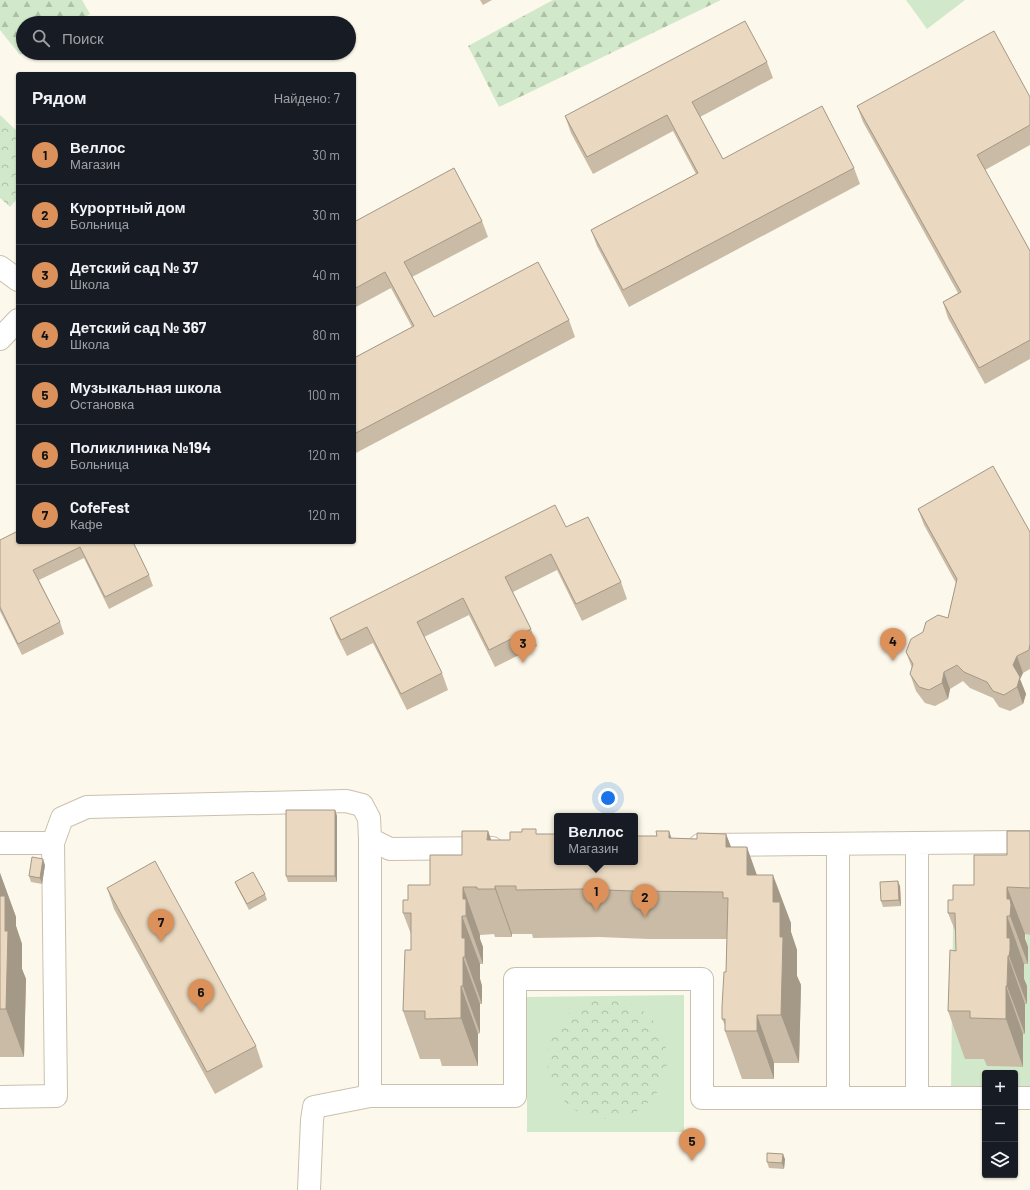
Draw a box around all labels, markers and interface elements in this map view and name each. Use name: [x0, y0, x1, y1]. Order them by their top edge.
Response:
search box: [16, 16, 356, 60]
icon: search: [30, 27, 52, 49]
text: Поиск: [62, 29, 104, 47]
text: Рядом: [32, 87, 87, 107]
text: Найдено: 7: [274, 90, 340, 106]
text: Веллос: [70, 138, 125, 156]
text: 1: [43, 147, 47, 163]
text: 30 m: [313, 147, 340, 163]
text: Магазин: [70, 156, 120, 172]
text: Курортный дом: [70, 198, 186, 216]
text: 2: [41, 207, 49, 223]
text: 30 m: [313, 207, 340, 223]
text: Больница: [70, 216, 129, 232]
text: Детский сад № 37: [70, 258, 198, 276]
text: 3: [41, 267, 49, 283]
text: 40 m: [312, 267, 340, 283]
text: Школа: [70, 276, 110, 292]
text: Детский сад № 367: [70, 318, 206, 336]
text: 4: [41, 327, 49, 343]
text: 80 m: [313, 327, 340, 343]
text: Школа: [70, 336, 110, 352]
text: Музыкальная школа: [70, 378, 221, 396]
text: 5: [41, 387, 49, 403]
text: 100 m: [307, 387, 340, 403]
text: Остановка: [70, 396, 134, 412]
text: Поликлиника №194: [70, 438, 211, 456]
text: 6: [42, 447, 48, 463]
text: 120 m: [308, 447, 340, 463]
text: Больница: [70, 456, 129, 472]
text: CofeFest: [70, 498, 130, 516]
text: 7: [42, 507, 48, 523]
text: 120 m: [308, 507, 340, 523]
text: Кафе: [70, 516, 103, 532]
pin: 4: [880, 628, 906, 661]
pin: 3: [510, 630, 536, 663]
your location: [598, 788, 618, 808]
popup: [554, 813, 638, 865]
text: Веллос: [568, 822, 624, 840]
text: Магазин: [568, 840, 618, 856]
pin: 1: [583, 878, 609, 911]
pin: 2: [632, 884, 658, 917]
pin: 7: [148, 909, 174, 942]
pin: 6: [188, 979, 214, 1012]
map controls: [982, 1070, 1018, 1178]
button: +: [982, 1070, 1018, 1106]
button: −: [982, 1106, 1018, 1142]
pin: 5: [679, 1128, 705, 1161]
button: layers: [982, 1142, 1018, 1178]

